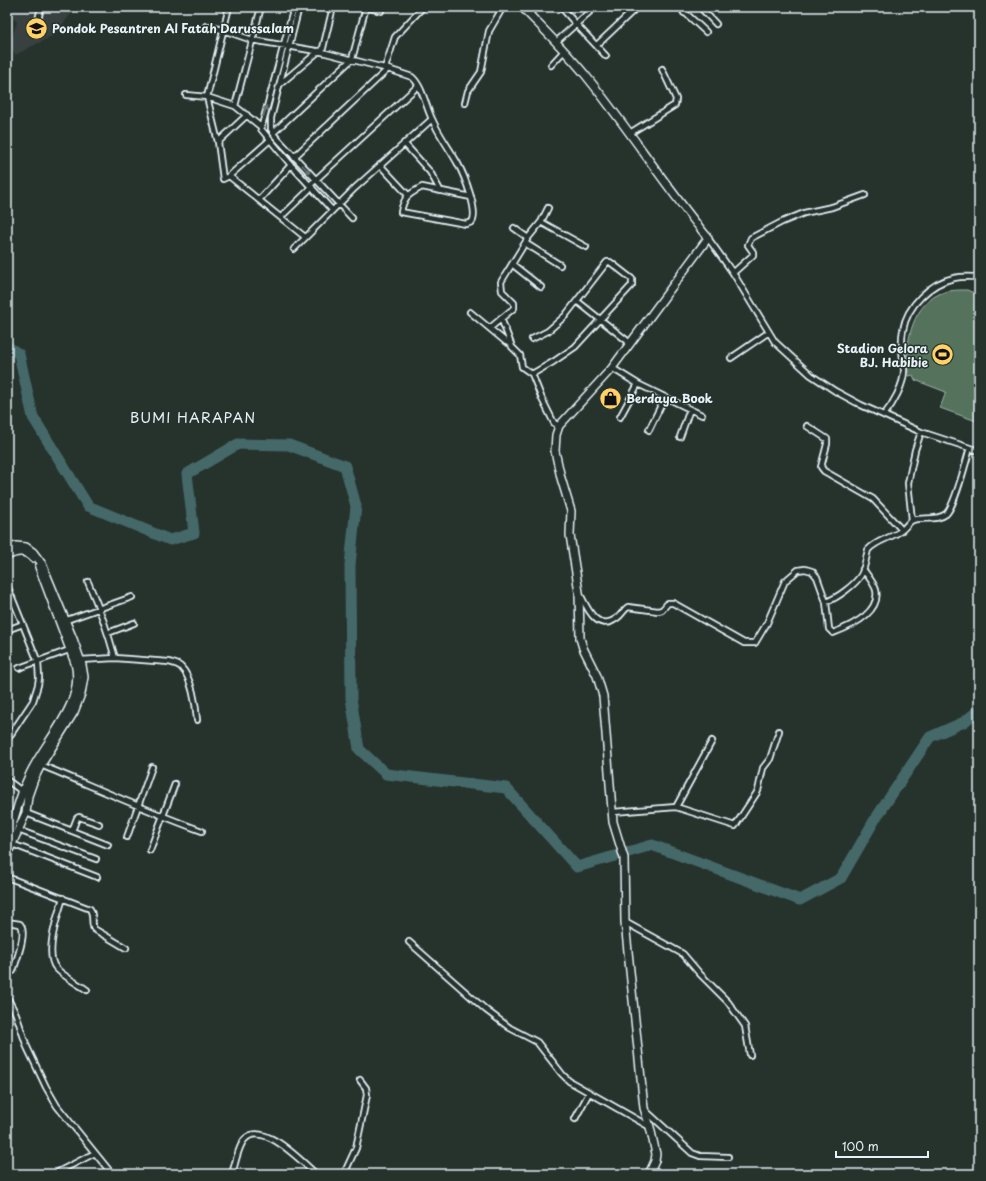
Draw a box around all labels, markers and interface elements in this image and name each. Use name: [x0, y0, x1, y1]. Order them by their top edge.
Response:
school or university icon: Pondok Pesantren Al Fatah Darussalam: [24, 15, 50, 41]
place label: Pondok Pesantren Al Fatah Darussalam: [52, 19, 294, 37]
one-way arrow: [263, 105, 269, 117]
one-way arrow: [301, 164, 311, 174]
place label: Stadion Gelora BJ. Habibie: [837, 339, 929, 371]
sports icon: Stadion Gelora BJ. Habibie: [930, 342, 956, 368]
shop icon: Berdaya Book: [597, 385, 623, 411]
place label: Berdaya Book: [626, 389, 713, 407]
district label: BUMI HARAPAN: [130, 407, 256, 428]
scale bar: [836, 1133, 928, 1159]
text: 100 m: [842, 1137, 879, 1155]

